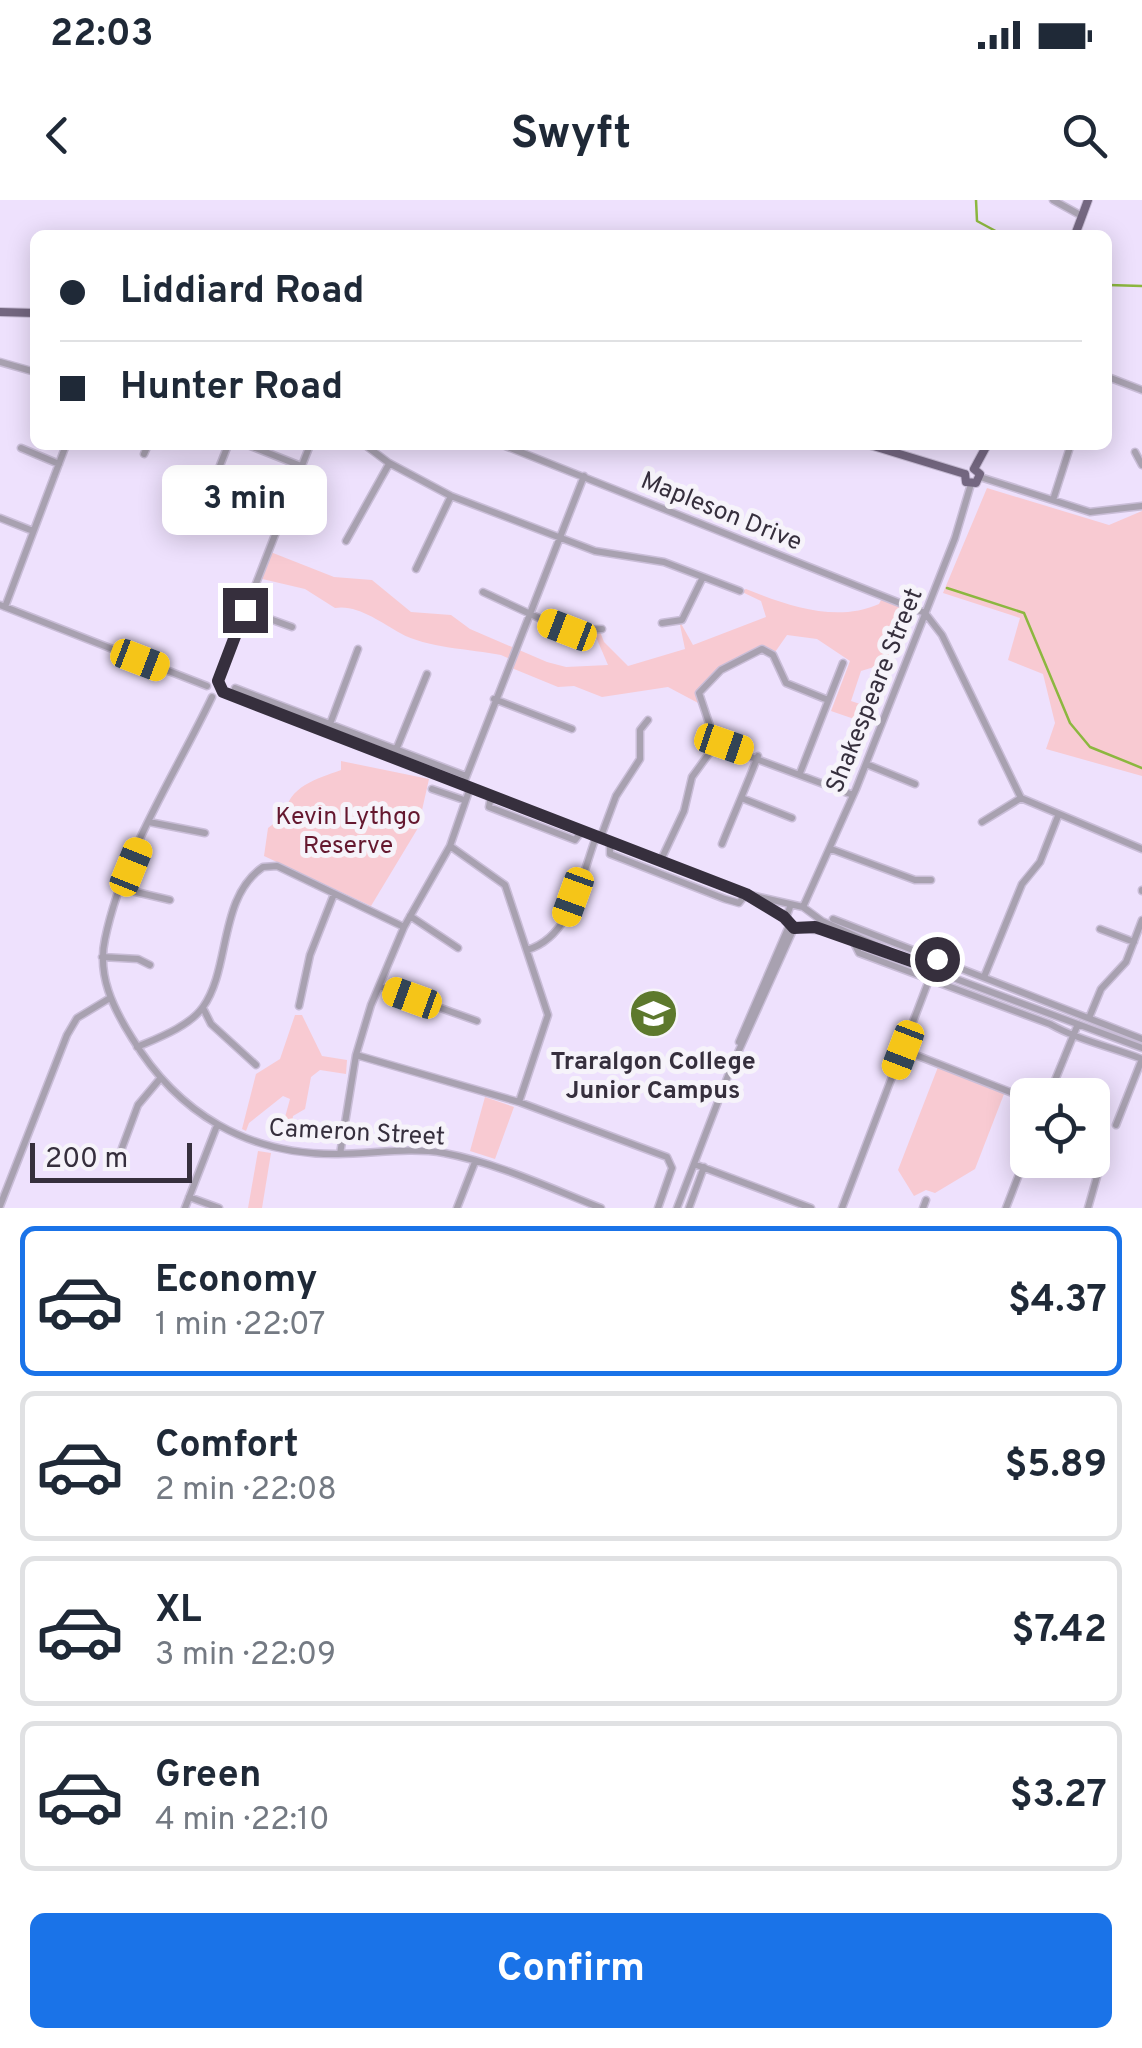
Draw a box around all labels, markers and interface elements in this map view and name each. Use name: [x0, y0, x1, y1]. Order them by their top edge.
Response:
text: 22:03: [50, 11, 153, 60]
text: Swyft: [511, 107, 631, 164]
icon: back: [30, 108, 85, 163]
icon: search: [1057, 108, 1112, 163]
text: Liddiard Road: [120, 268, 365, 317]
text: Hunter Road: [120, 364, 343, 413]
callout: 3 min: [162, 465, 328, 535]
street label: Mapleson Drive: [636, 466, 806, 560]
text: 3 min: [203, 480, 286, 520]
street label: Shakespeare Street: [820, 584, 932, 798]
route end: [223, 588, 268, 633]
car: [534, 605, 600, 655]
car: [107, 635, 173, 685]
car: [691, 720, 757, 768]
park label: Kevin Lythgo Reserve: [275, 802, 421, 863]
car: [106, 834, 156, 900]
car: [549, 864, 597, 930]
route start: [915, 937, 960, 982]
car: [379, 974, 445, 1022]
school or university icon: Traralgon College Junior Campus: [627, 988, 679, 1040]
car: [878, 1017, 928, 1083]
place label: Traralgon College Junior Campus: [550, 1047, 756, 1108]
map controls: [1010, 1078, 1110, 1178]
button: locate: [1010, 1078, 1110, 1178]
street label: Cameron Street: [268, 1113, 446, 1155]
scale bar: [30, 1138, 192, 1183]
text: 200 m: [45, 1142, 128, 1178]
icon: car: [35, 1256, 125, 1346]
text: Economy: [155, 1257, 317, 1306]
text: $4.37: [1008, 1277, 1107, 1326]
text: 1 min · 22:07: [155, 1306, 325, 1346]
icon: car: [35, 1421, 125, 1511]
text: Comfort: [155, 1422, 299, 1471]
text: $5.89: [1004, 1442, 1107, 1491]
text: 2 min · 22:08: [155, 1471, 337, 1511]
icon: car: [35, 1586, 125, 1676]
text: XL: [155, 1587, 202, 1636]
text: $7.42: [1012, 1607, 1107, 1656]
text: 3 min · 22:09: [155, 1636, 336, 1676]
icon: car: [35, 1751, 125, 1841]
text: Green: [155, 1752, 261, 1801]
text: $3.27: [1010, 1772, 1107, 1821]
text: 4 min · 22:10: [155, 1801, 330, 1841]
button: Confirm: [30, 1913, 1112, 2028]

